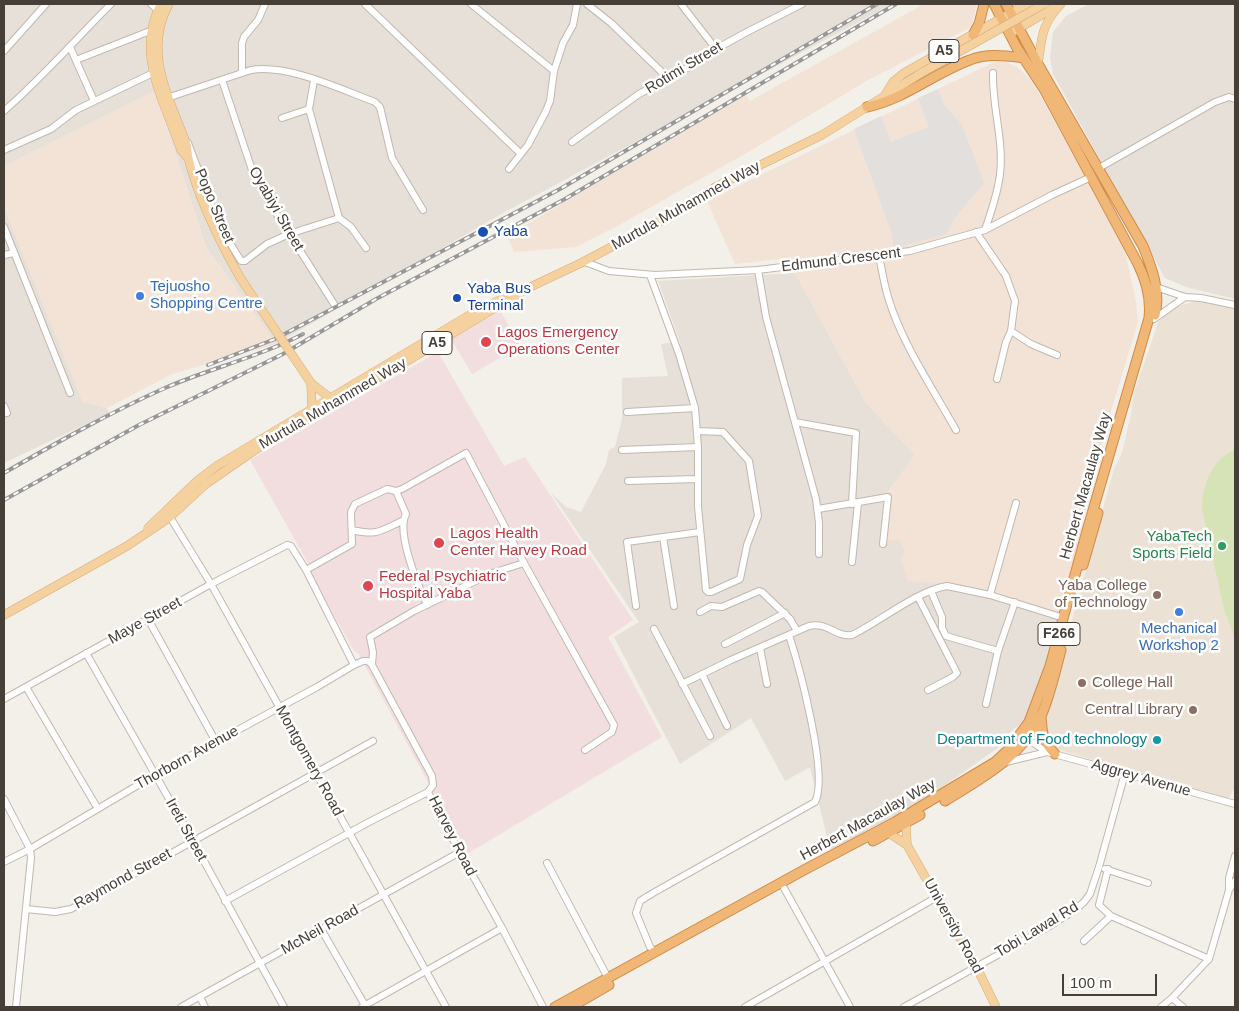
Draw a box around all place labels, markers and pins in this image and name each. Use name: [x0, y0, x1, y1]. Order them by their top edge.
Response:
place label: Yaba: [494, 223, 528, 241]
marker: Yaba: [476, 225, 490, 239]
place label: Tejuosho Shopping Centre: [150, 278, 263, 313]
place label: Yaba Bus Terminal: [467, 280, 531, 315]
marker: Tejuosho Shopping Centre: [134, 290, 146, 302]
marker: Yaba Bus Terminal: [451, 292, 463, 304]
place label: Lagos Emergency Operations Center: [497, 324, 620, 359]
marker: Lagos Emergency Operations Center: [479, 335, 493, 349]
place label: Lagos Health Center Harvey Road: [450, 525, 587, 560]
place label: YabaTech Sports Field: [1132, 528, 1212, 563]
marker: Lagos Health Center Harvey Road: [432, 536, 446, 550]
marker: YabaTech Sports Field: [1216, 540, 1228, 552]
place label: Federal Psychiatric Hospital Yaba: [379, 568, 507, 603]
place label: Yaba College of Technology: [1054, 577, 1147, 612]
marker: Federal Psychiatric Hospital Yaba: [361, 579, 375, 593]
marker: Yaba College of Technology: [1151, 589, 1163, 601]
marker: Mechanical Workshop 2: [1173, 606, 1185, 618]
place label: Mechanical Workshop 2: [1139, 620, 1219, 655]
place label: College Hall: [1092, 674, 1173, 692]
marker: College Hall: [1076, 677, 1088, 689]
place label: Central Library: [1085, 701, 1183, 719]
marker: Central Library: [1187, 704, 1199, 716]
place label: Department of Food technology: [937, 731, 1147, 749]
marker: Department of Food technology: [1151, 734, 1163, 746]

